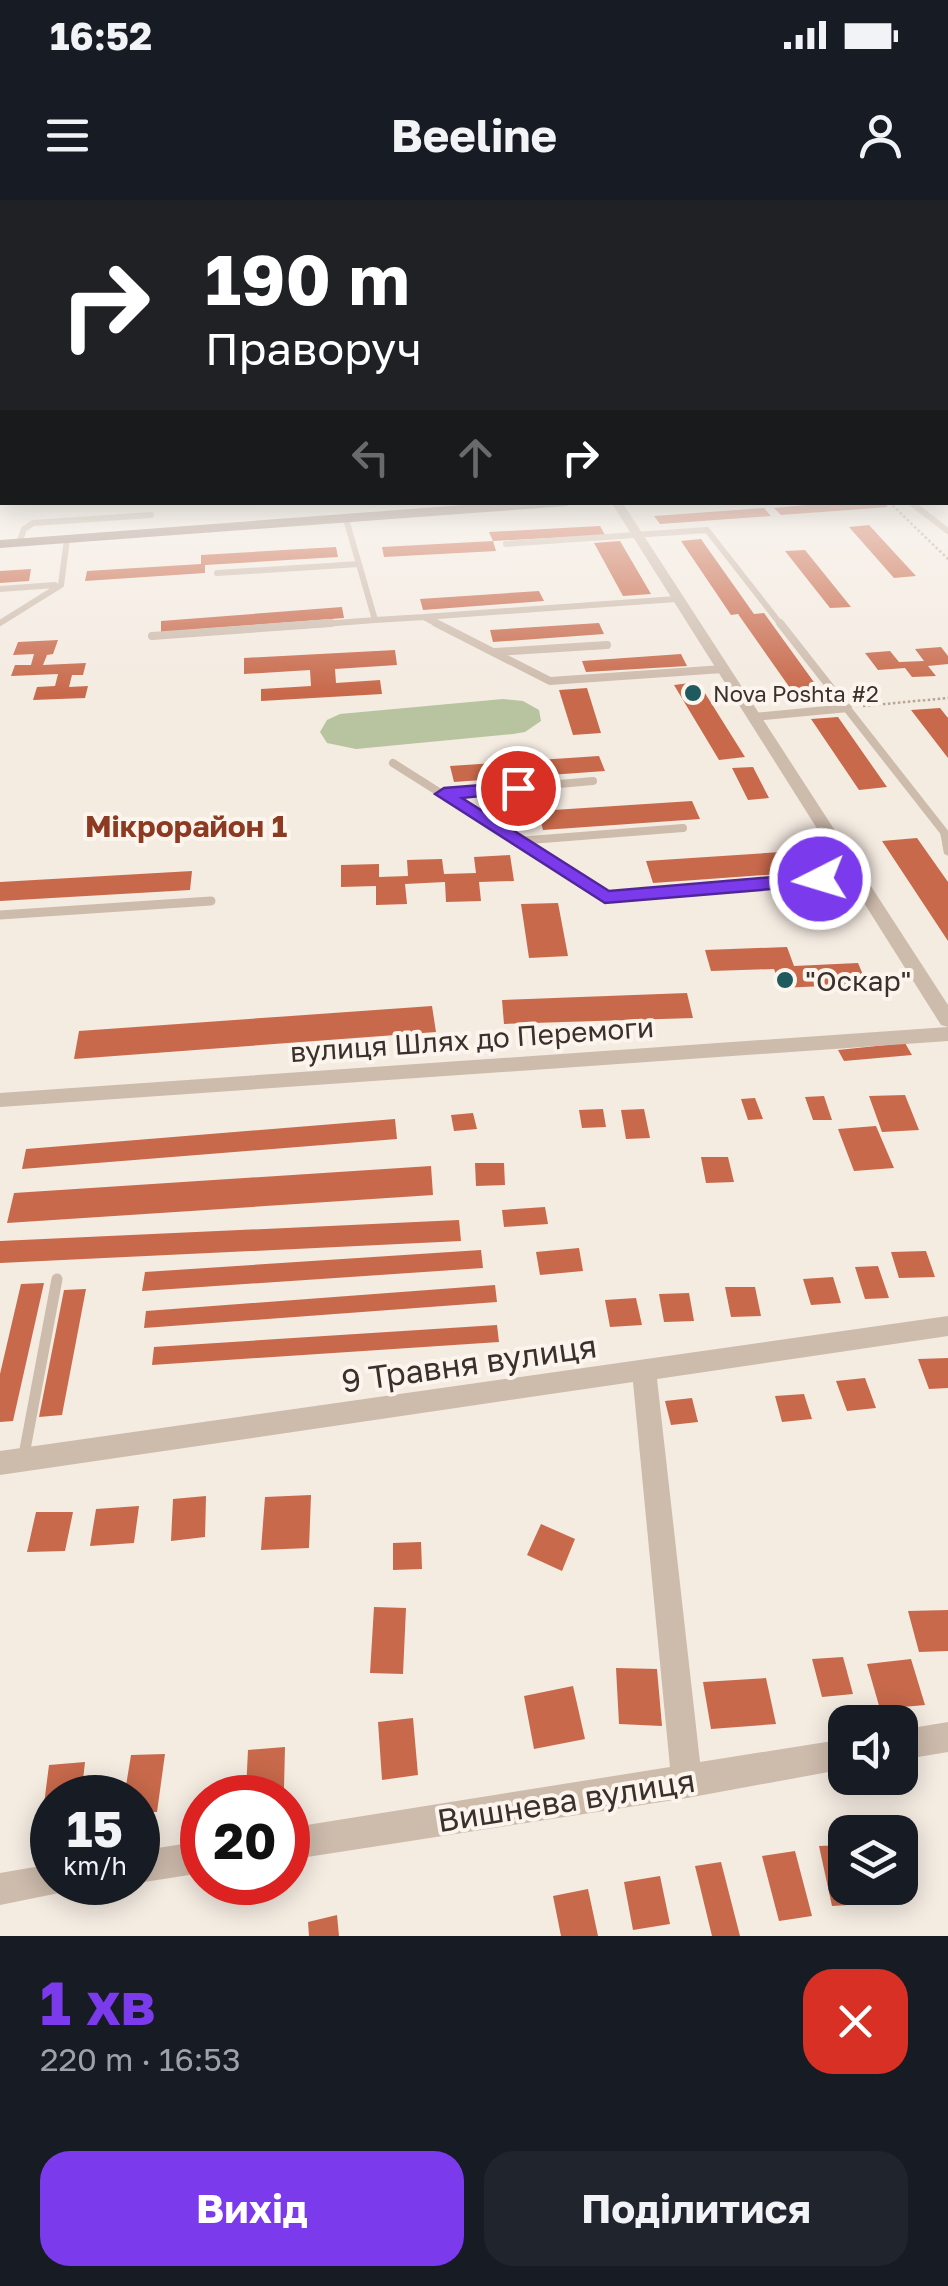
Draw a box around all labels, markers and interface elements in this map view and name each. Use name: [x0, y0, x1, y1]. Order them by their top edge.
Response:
text: 16:52: [50, 13, 152, 58]
icon: menu: [40, 108, 95, 163]
text: Beeline: [391, 108, 557, 162]
icon: person: [853, 108, 908, 163]
text: 190 m: [205, 236, 410, 320]
icon: right: [40, 240, 170, 370]
text: Праворуч: [205, 321, 422, 375]
icon: left: [343, 430, 398, 485]
icon: ahead: [448, 430, 503, 485]
icon: right: [553, 430, 608, 485]
place label: Nova Poshta #2: [713, 680, 879, 707]
marker: Nova Poshta #2: [682, 682, 704, 704]
pin: [476, 746, 561, 831]
icon: arrive: [491, 761, 546, 816]
district label: Мікрорайон 1: [85, 808, 287, 844]
position arrow: [768, 827, 872, 931]
place label: "Оскар": [805, 964, 911, 997]
marker: "Оскар": [774, 969, 796, 991]
street label: вулиця Шлях до Перемоги: [289, 1010, 655, 1068]
street label: 9 Травня вулиця: [339, 1326, 599, 1400]
map controls: [828, 1705, 918, 1905]
button: sound: [828, 1705, 918, 1795]
street label: Вишнева вулиця: [434, 1761, 698, 1839]
speed limit sign: 20: [180, 1775, 310, 1905]
text: 15: [67, 1798, 123, 1858]
button: layers: [828, 1815, 918, 1905]
text: km/h: [63, 1850, 127, 1881]
text: 1 хв: [40, 1966, 156, 2038]
button: close: [803, 1969, 908, 2074]
text: 220 m · 16:53: [40, 2040, 241, 2078]
button: Вихід: [40, 2151, 464, 2266]
button: Поділитися: [484, 2151, 908, 2266]

